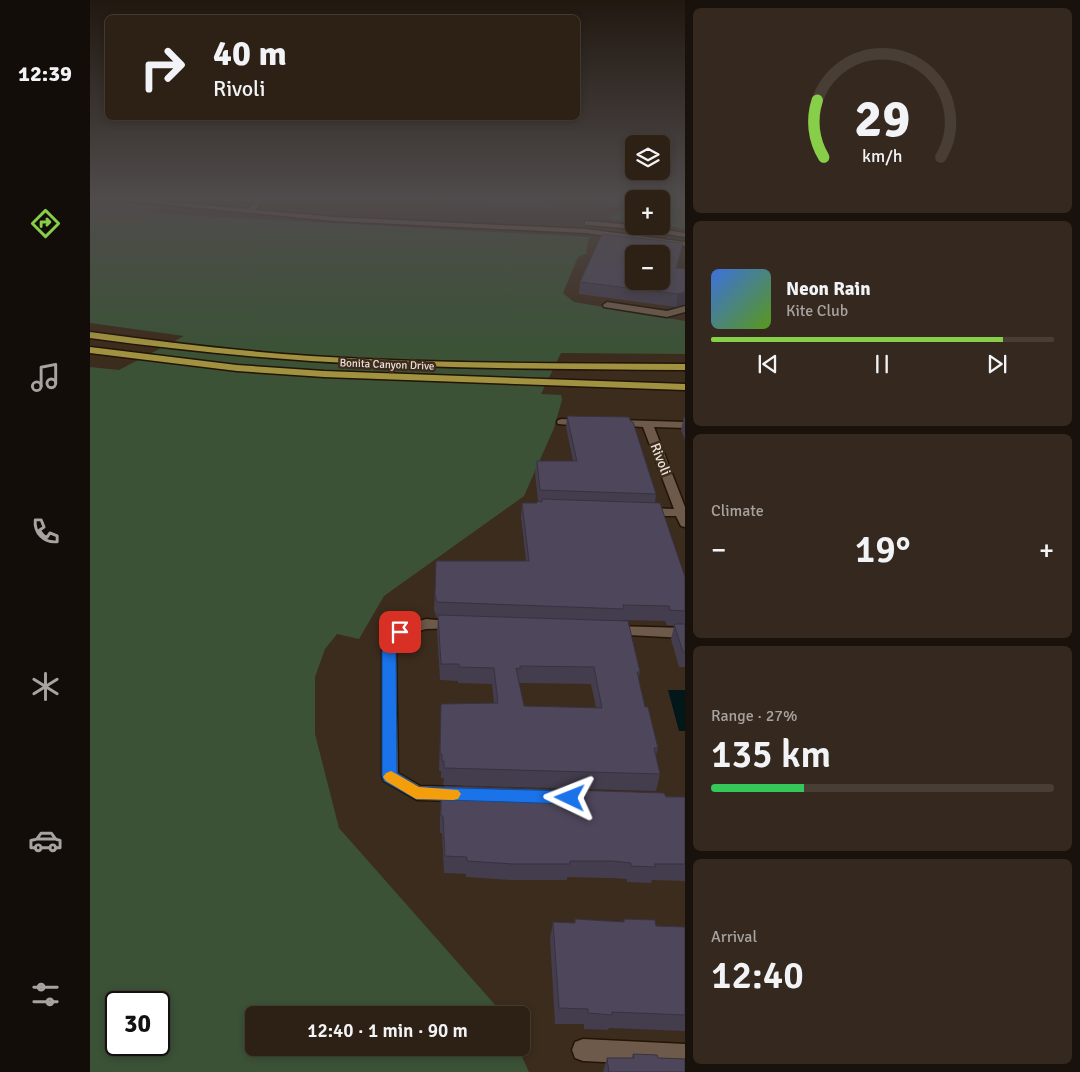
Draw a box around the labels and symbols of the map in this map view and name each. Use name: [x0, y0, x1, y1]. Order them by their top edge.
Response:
street label: Bonita Canyon Drive: [339, 356, 435, 373]
street label: Rivoli: [647, 441, 674, 478]
pin: [379, 611, 421, 653]
position arrow: [543, 771, 595, 823]
speed limit sign: 30: [105, 991, 170, 1056]

